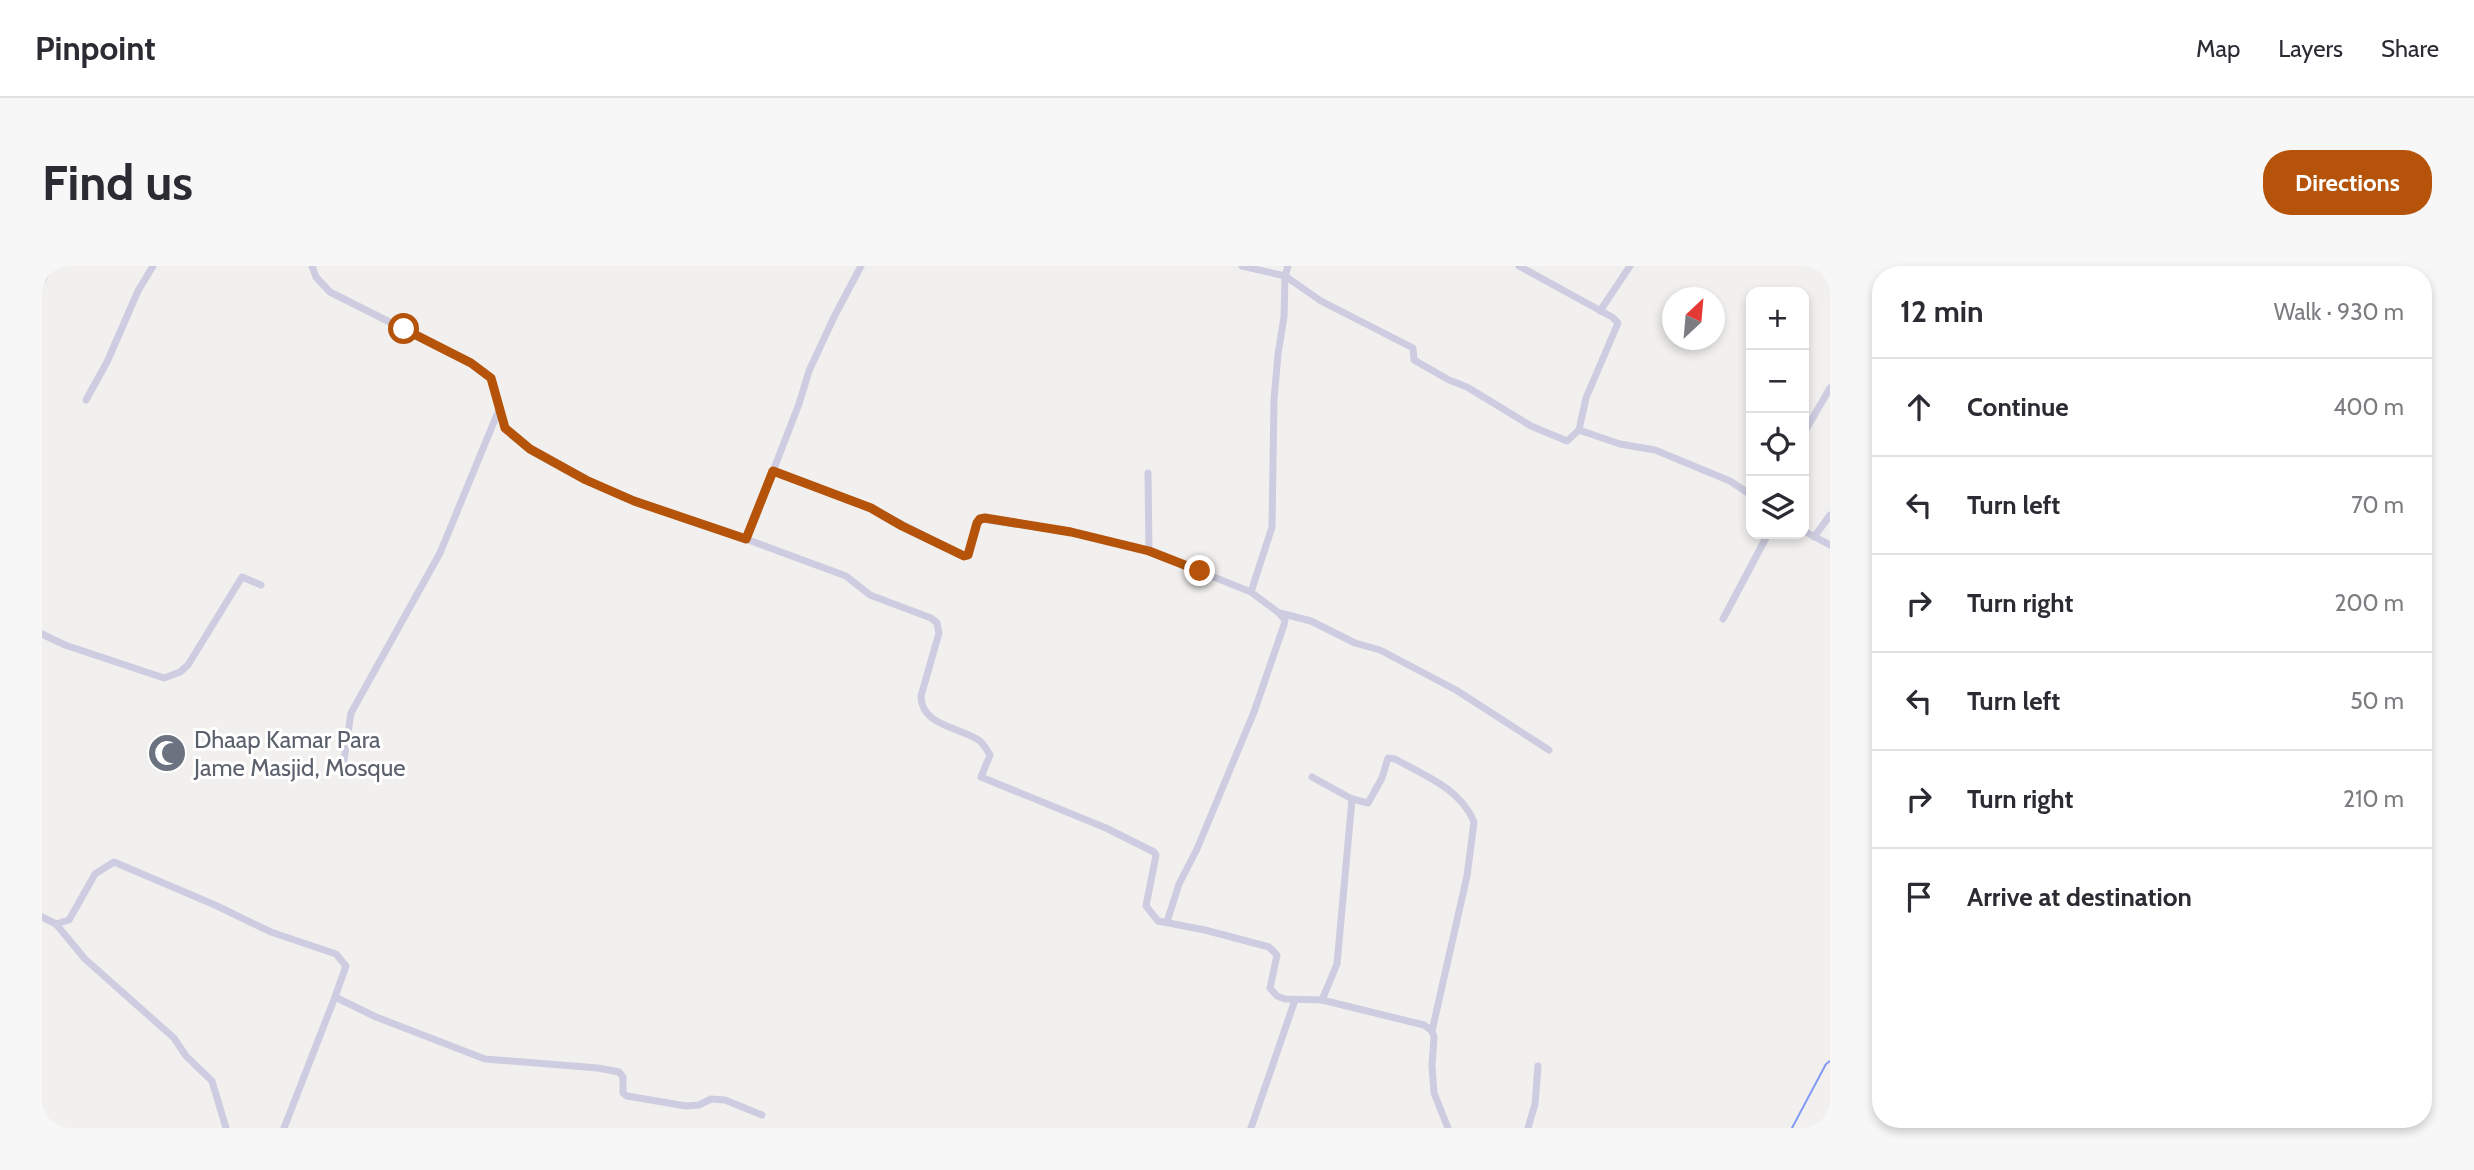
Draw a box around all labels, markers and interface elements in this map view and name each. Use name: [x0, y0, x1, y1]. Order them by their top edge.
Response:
text: Pinpoint: [35, 28, 156, 68]
text: Map: [2196, 34, 2240, 63]
text: Layers: [2278, 34, 2343, 63]
text: Share: [2381, 34, 2439, 63]
button: Directions: [2263, 150, 2432, 215]
text: Find us: [42, 153, 193, 212]
north arrow: [1662, 287, 1725, 350]
map controls: [1746, 287, 1809, 539]
button: +: [1746, 287, 1809, 350]
text: 12 min: [1900, 293, 1984, 330]
text: Walk · 930 m: [2274, 298, 2404, 326]
route start: [388, 313, 419, 344]
button: −: [1746, 350, 1809, 413]
icon: ahead: [1900, 388, 1938, 426]
text: Continue: [1967, 391, 2069, 423]
text: 400 m: [2333, 393, 2404, 421]
button: locate: [1746, 413, 1809, 476]
button: layers: [1746, 476, 1809, 539]
icon: left: [1900, 486, 1938, 524]
text: Turn left: [1967, 489, 2060, 521]
text: 70 m: [2351, 491, 2404, 519]
route end: [1184, 555, 1215, 586]
icon: right: [1900, 584, 1938, 622]
text: Turn right: [1967, 587, 2073, 619]
text: 200 m: [2334, 589, 2404, 617]
icon: left: [1900, 682, 1938, 720]
text: Turn left: [1967, 685, 2060, 717]
text: 50 m: [2350, 687, 2404, 715]
place label: Dhaap Kamar Para Jame Masjid, Mosque: [193, 725, 406, 782]
mosque icon: Dhaap Kamar Para Jame Masjid, Mosque: [146, 732, 188, 774]
icon: right: [1900, 780, 1938, 818]
text: Turn right: [1967, 783, 2073, 815]
text: 210 m: [2343, 785, 2404, 813]
icon: arrive: [1900, 878, 1938, 916]
text: Arrive at destination: [1967, 881, 2192, 913]

